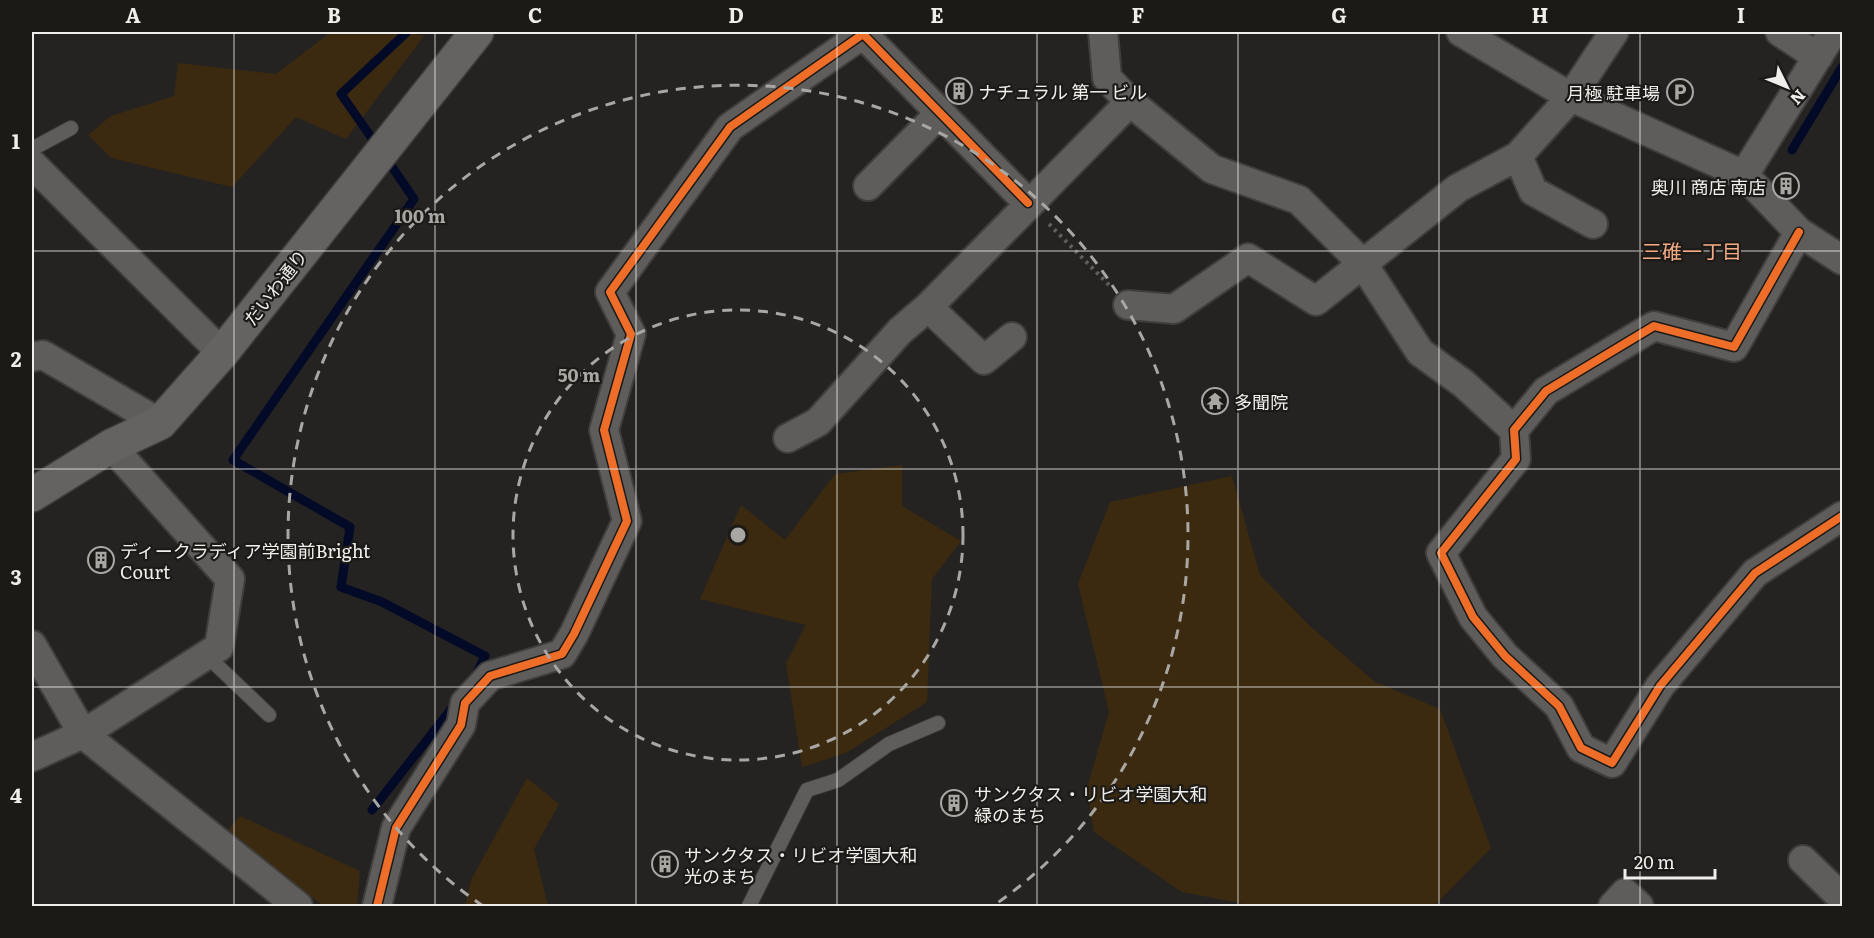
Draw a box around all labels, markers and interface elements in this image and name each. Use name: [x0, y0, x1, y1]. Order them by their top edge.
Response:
text: A: [125, 0, 141, 29]
text: B: [327, 0, 341, 29]
text: C: [528, 0, 542, 29]
text: D: [728, 0, 744, 29]
text: E: [930, 0, 944, 29]
text: F: [1132, 0, 1145, 29]
text: G: [1331, 0, 1347, 29]
text: H: [1532, 0, 1548, 29]
text: I: [1737, 0, 1745, 29]
north arrow: [1757, 57, 1817, 117]
building icon: ナチュラル 第一 ビル: [944, 76, 974, 106]
parking icon: 月極 駐車場: [1665, 77, 1695, 107]
place label: ナチュラル 第一 ビル: [978, 78, 1147, 105]
place label: 月極 駐車場: [1566, 79, 1660, 106]
text: N: [1785, 85, 1812, 111]
text: 1: [12, 125, 20, 155]
building icon: 奥川 商店 南店: [1771, 171, 1801, 201]
place label: 奥川 商店 南店: [1651, 173, 1766, 200]
text: 100 m: [394, 202, 446, 229]
district label: 三碓一丁目: [1642, 235, 1742, 265]
street label: だいわ通り: [237, 243, 313, 331]
text: 2: [11, 343, 22, 373]
text: 50 m: [558, 361, 600, 388]
temple icon: 多聞院: [1200, 386, 1230, 416]
place label: 多聞院: [1234, 388, 1288, 415]
centre of rings: [728, 525, 748, 545]
place label: ディークラディア学園前Bright Court: [120, 537, 371, 585]
building icon: ディークラディア学園前Bright Court: [86, 545, 116, 575]
text: 3: [10, 561, 22, 591]
text: 4: [10, 779, 22, 809]
place label: サンクタス・リビオ学園大和 緑のまち: [974, 780, 1207, 828]
building icon: サンクタス・リビオ学園大和 緑のまち: [939, 788, 969, 818]
place label: サンクタス・リビオ学園大和 光のまち: [684, 841, 917, 889]
scale bar: [1625, 842, 1715, 880]
text: 20 m: [1634, 848, 1675, 875]
building icon: サンクタス・リビオ学園大和 光のまち: [650, 849, 680, 879]

